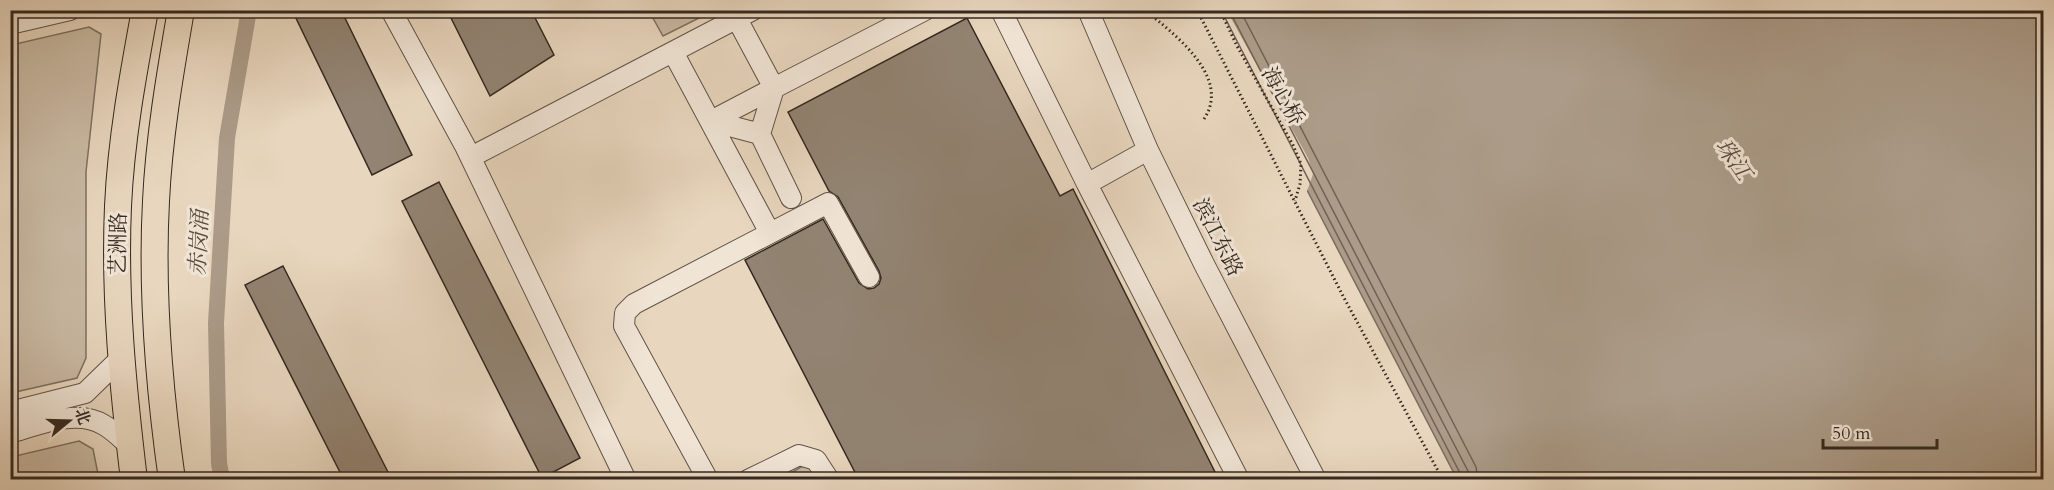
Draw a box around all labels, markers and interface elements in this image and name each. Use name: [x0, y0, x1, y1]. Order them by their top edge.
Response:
street label: 海心桥: [1254, 62, 1311, 131]
water label: 珠江: [1708, 133, 1760, 189]
street label: 滨江东路: [1186, 193, 1250, 281]
water label: 赤岗涌: [182, 206, 216, 277]
street label: 艺洲路: [103, 212, 134, 276]
north arrow: [39, 391, 99, 451]
text: 北: [69, 405, 95, 428]
scale bar: [1823, 412, 1937, 450]
text: 50 m: [1832, 421, 1871, 446]

